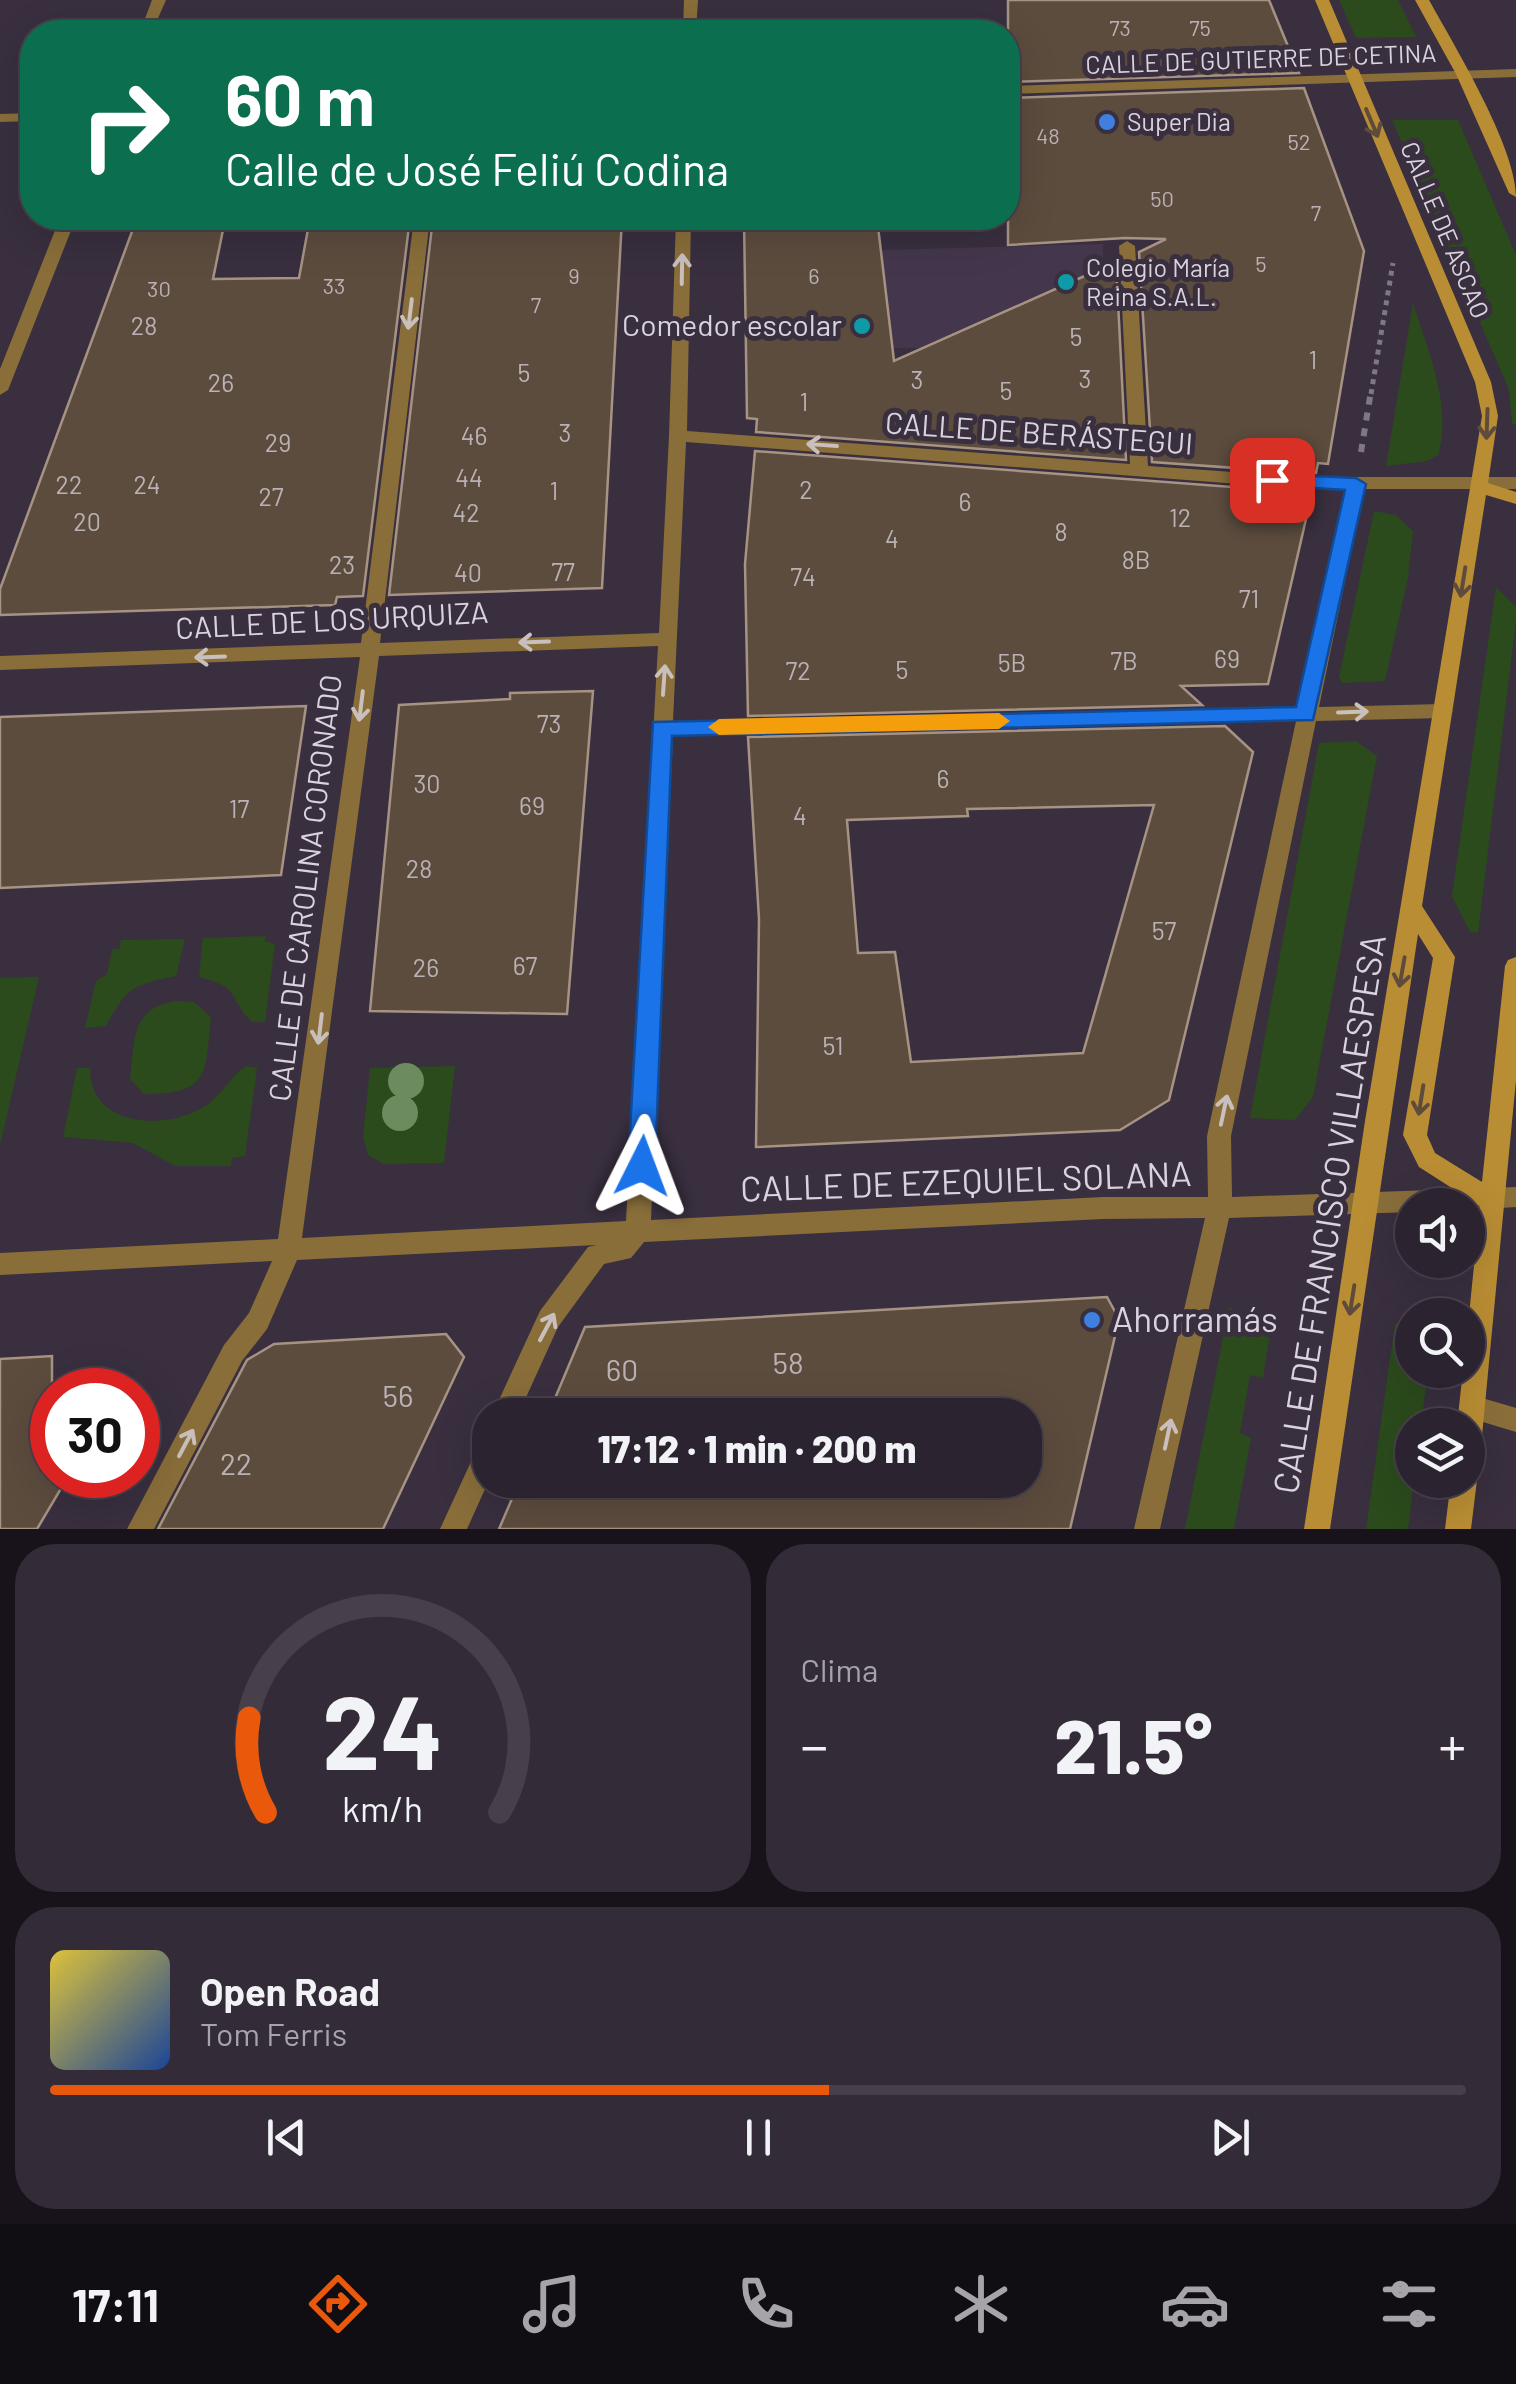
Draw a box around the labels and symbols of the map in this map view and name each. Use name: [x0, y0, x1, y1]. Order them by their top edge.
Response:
house number: 73: [1109, 14, 1131, 40]
house number: 75: [1189, 14, 1211, 40]
street label: CALLE DE GUTIERRE DE CETINA: [1085, 37, 1437, 79]
place label: Super Dia: [1127, 106, 1231, 136]
one-way arrow: [1364, 107, 1382, 138]
marker: Super Dia: [1096, 111, 1118, 133]
house number: 48: [1036, 122, 1060, 148]
house number: 52: [1287, 128, 1311, 154]
street label: CALLE DE ASCAO: [1395, 137, 1497, 322]
house number: 50: [1150, 185, 1174, 211]
house number: 7: [1311, 199, 1321, 225]
house number: 5: [1255, 250, 1267, 276]
place label: Colegio María Reina S.A.L.: [1086, 252, 1230, 311]
one-way arrow: [672, 253, 691, 285]
house number: 9: [568, 262, 580, 288]
house number: 6: [808, 262, 820, 288]
marker: Colegio María Reina S.A.L.: [1055, 271, 1077, 293]
house number: 33: [323, 272, 345, 298]
house number: 30: [147, 275, 171, 301]
house number: 7: [531, 291, 541, 317]
one-way arrow: [400, 298, 419, 330]
place label: Comedor escolar: [622, 306, 842, 342]
house number: 28: [131, 310, 157, 340]
marker: Comedor escolar: [851, 315, 873, 337]
house number: 5: [1070, 321, 1082, 351]
house number: 1: [1309, 344, 1317, 374]
house number: 5: [518, 357, 530, 387]
house number: 3: [1079, 363, 1091, 393]
house number: 3: [911, 364, 923, 394]
house number: 26: [208, 367, 234, 397]
house number: 5: [1000, 375, 1012, 405]
house number: 1: [800, 386, 808, 416]
street label: CALLE DE BERÁSTEGUI: [884, 403, 1194, 461]
one-way arrow: [1478, 407, 1497, 440]
house number: 3: [559, 417, 571, 447]
house number: 46: [461, 420, 487, 450]
house number: 29: [265, 427, 291, 457]
one-way arrow: [807, 435, 839, 454]
pin: [1230, 438, 1315, 523]
house number: 44: [455, 462, 483, 492]
house number: 22: [56, 469, 82, 499]
house number: 24: [133, 469, 161, 499]
house number: 2: [799, 474, 813, 504]
house number: 1: [550, 475, 558, 505]
house number: 27: [258, 481, 284, 511]
house number: 6: [959, 486, 971, 516]
house number: 42: [452, 497, 480, 527]
house number: 12: [1169, 502, 1191, 532]
house number: 20: [73, 506, 101, 536]
house number: 8: [1054, 516, 1068, 546]
house number: 4: [885, 523, 899, 553]
house number: 8B: [1122, 544, 1150, 574]
house number: 23: [329, 549, 355, 579]
house number: 77: [551, 556, 575, 586]
house number: 40: [454, 557, 482, 587]
house number: 74: [790, 561, 816, 591]
one-way arrow: [1453, 565, 1472, 598]
house number: 71: [1239, 583, 1259, 613]
street label: CALLE DE LOS URQUIZA: [174, 593, 489, 645]
one-way arrow: [519, 633, 551, 652]
house number: 69: [1214, 643, 1240, 673]
house number: 7B: [1110, 645, 1138, 675]
house number: 5B: [998, 647, 1026, 677]
one-way arrow: [194, 648, 226, 667]
house number: 5: [896, 654, 908, 684]
house number: 72: [785, 655, 811, 685]
one-way arrow: [655, 665, 674, 697]
street label: CALLE DE CAROLINA CORONADO: [260, 672, 348, 1103]
one-way arrow: [351, 690, 370, 722]
one-way arrow: [1337, 703, 1369, 722]
house number: 73: [537, 708, 561, 738]
house number: 6: [937, 763, 949, 793]
house number: 30: [413, 768, 441, 798]
house number: 69: [519, 790, 545, 820]
house number: 17: [229, 793, 249, 823]
house number: 4: [793, 800, 807, 830]
house number: 28: [406, 853, 432, 883]
house number: 57: [1152, 915, 1177, 945]
street label: CALLE DE FRANCISCO VILLAESPESA: [1263, 931, 1393, 1496]
house number: 67: [513, 950, 538, 980]
house number: 26: [413, 952, 439, 982]
one-way arrow: [1392, 956, 1411, 988]
one-way arrow: [311, 1012, 329, 1044]
house number: 51: [823, 1030, 843, 1060]
one-way arrow: [1411, 1083, 1430, 1116]
one-way arrow: [1216, 1094, 1235, 1126]
position arrow: [590, 1114, 694, 1218]
street label: CALLE DE EZEQUIEL SOLANA: [740, 1151, 1192, 1209]
one-way arrow: [1343, 1283, 1361, 1316]
place label: Ahorramás: [1112, 1297, 1278, 1339]
marker: Ahorramás: [1081, 1309, 1103, 1331]
one-way arrow: [538, 1313, 557, 1342]
house number: 58: [772, 1344, 804, 1380]
house number: 60: [606, 1351, 638, 1387]
speed limit sign: 30: [30, 1368, 160, 1498]
house number: 56: [383, 1377, 413, 1413]
one-way arrow: [1159, 1419, 1178, 1451]
one-way arrow: [177, 1428, 196, 1458]
house number: 22: [220, 1445, 252, 1481]

